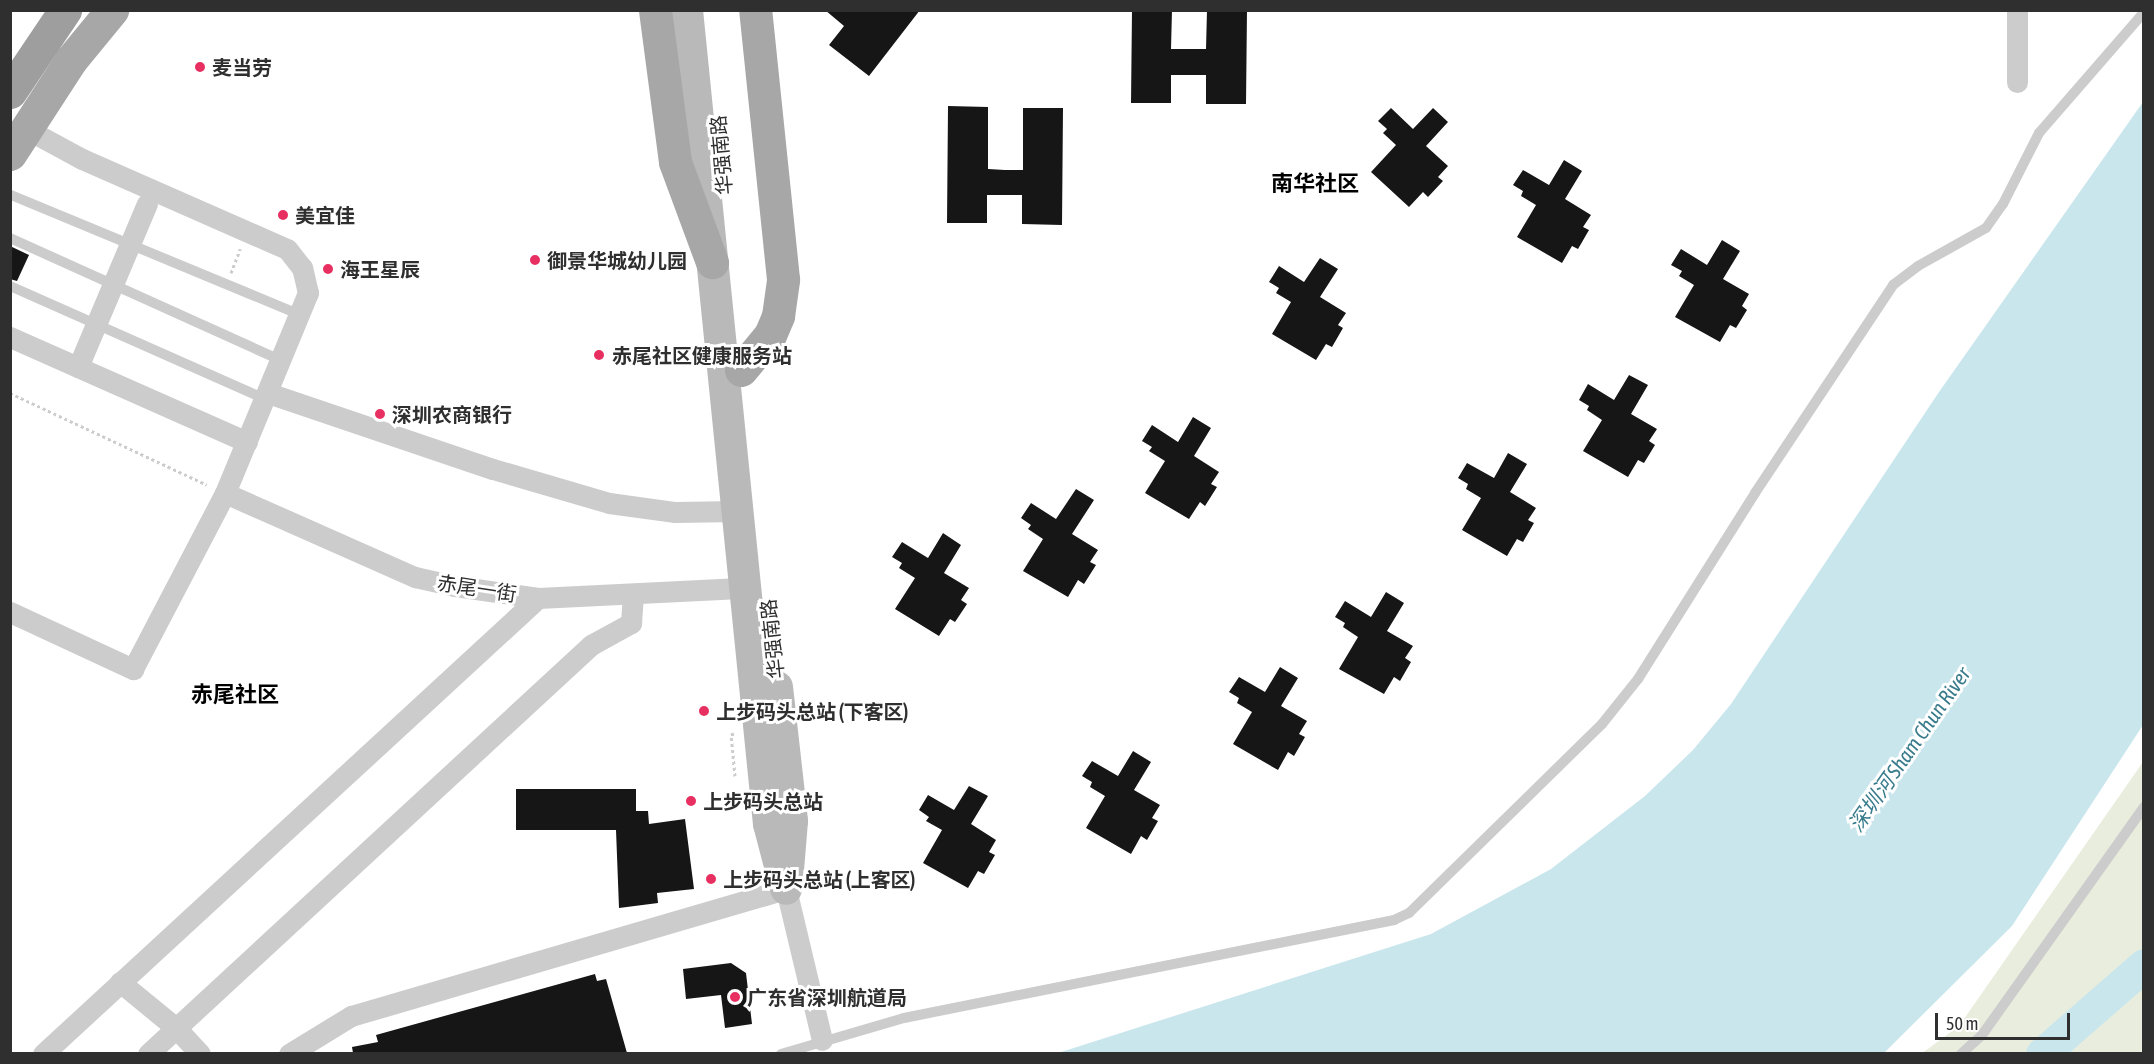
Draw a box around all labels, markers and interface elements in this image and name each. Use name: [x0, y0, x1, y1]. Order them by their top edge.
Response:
place label: 麦当劳: [212, 55, 272, 79]
marker: 麦当劳: [193, 60, 207, 74]
street label: 华强南路: [706, 114, 736, 196]
district label: 南华社区: [1271, 171, 1359, 197]
place label: 美宜佳: [295, 203, 355, 227]
marker: 美宜佳: [276, 208, 290, 222]
place label: 御景华城幼儿园: [547, 248, 687, 272]
marker: 御景华城幼儿园: [528, 253, 542, 267]
place label: 海王星辰: [340, 257, 420, 281]
marker: 海王星辰: [321, 262, 335, 276]
place label: 赤尾社区健康服务站: [612, 343, 792, 367]
marker: 赤尾社区健康服务站: [590, 346, 608, 364]
place label: 深圳农商银行: [392, 402, 512, 426]
marker: 深圳农商银行: [373, 407, 387, 421]
street label: 赤尾一街: [436, 570, 518, 606]
street label: 华强南路: [756, 598, 788, 680]
water label: 深圳河 Sham Chun River: [1843, 662, 1975, 836]
district label: 赤尾社区: [191, 682, 279, 708]
place label: 上步码头总站 (下客区): [716, 699, 908, 723]
marker: 上步码头总站 (下客区): [697, 704, 711, 718]
place label: 上步码头总站: [703, 789, 823, 813]
marker: 上步码头总站: [684, 794, 698, 808]
place label: 上步码头总站 (上客区): [723, 867, 915, 891]
marker: 上步码头总站 (上客区): [704, 872, 718, 886]
place label: 广东省深圳航道局: [747, 985, 907, 1009]
marker: 广东省深圳航道局: [728, 990, 742, 1004]
scale bar: [1938, 1001, 2073, 1039]
text: 50 m: [1946, 1013, 1978, 1034]

